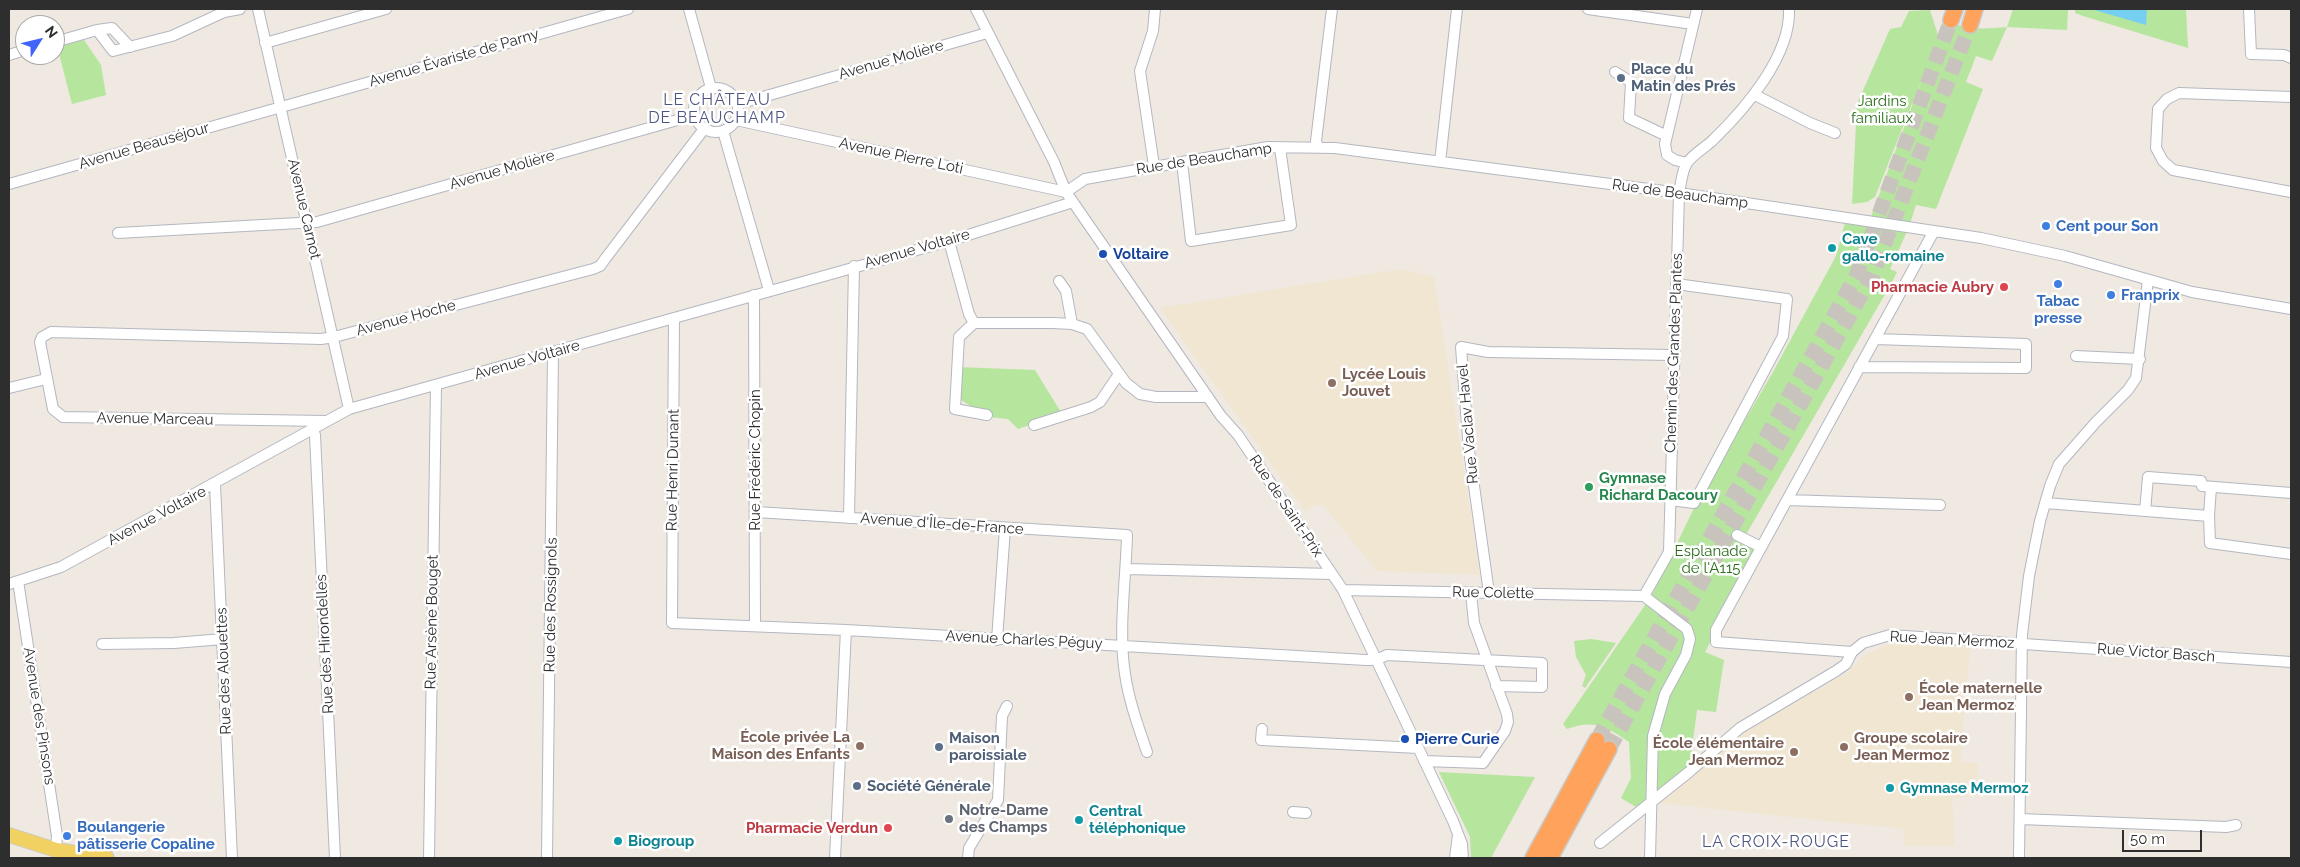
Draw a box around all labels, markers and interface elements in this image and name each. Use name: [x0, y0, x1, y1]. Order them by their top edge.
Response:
north arrow: [15, 15, 65, 65]
text: N: [42, 23, 61, 41]
street label: Avenue Évariste de Parny: [367, 25, 541, 91]
street label: Avenue Molière: [836, 36, 946, 84]
place label: Place du Matin des Prés: [1631, 60, 1736, 95]
marker: Place du Matin des Prés: [1615, 72, 1627, 84]
district label: LE CHÂTEAU DE BEAUCHAMP: [647, 90, 787, 128]
park label: Jardins familiaux: [1851, 92, 1913, 127]
street label: Avenue Beauséjour: [77, 119, 211, 173]
street label: Avenue Pierre Loti: [837, 134, 965, 178]
street label: Rue de Beauchamp: [1135, 139, 1273, 179]
street label: Avenue Molière: [447, 146, 557, 194]
street label: Avenue Carnot: [284, 157, 324, 261]
street label: Rue de Beauchamp: [1611, 176, 1749, 212]
place label: Cent pour Son: [2056, 217, 2158, 235]
marker: Cent pour Son: [2040, 220, 2052, 232]
street label: Avenue Voltaire: [862, 225, 972, 273]
place label: Cave gallo-romaine: [1842, 230, 1944, 265]
marker: Cave gallo-romaine: [1826, 242, 1838, 254]
place label: Voltaire: [1113, 245, 1169, 263]
marker: Voltaire: [1097, 248, 1109, 260]
street label: Chemin des Grandes Plantes: [1662, 253, 1686, 453]
place label: Pharmacie Aubry: [1871, 278, 1994, 296]
marker: Tabac presse: [2052, 278, 2064, 290]
marker: Pharmacie Aubry: [1998, 281, 2010, 293]
place label: Franprix: [2121, 286, 2180, 304]
marker: Franprix: [2105, 289, 2117, 301]
place label: Tabac presse: [2034, 292, 2082, 327]
street label: Avenue Hoche: [354, 296, 458, 340]
street label: Avenue Voltaire: [472, 336, 582, 384]
street label: Rue Vaclav Havel: [1454, 363, 1482, 485]
place label: Lycée Louis Jouvet: [1342, 365, 1426, 400]
marker: Lycée Louis Jouvet: [1326, 377, 1338, 389]
street label: Rue Frédéric Chopin: [746, 389, 764, 531]
street label: Avenue Marceau: [96, 409, 214, 429]
street label: Rue Henri Dunant: [663, 409, 683, 531]
street label: Rue de Saint-Prix: [1245, 452, 1327, 560]
place label: Gymnase Richard Dacoury: [1599, 469, 1718, 504]
marker: Gymnase Richard Dacoury: [1583, 481, 1595, 493]
street label: Avenue Voltaire: [105, 482, 209, 550]
street label: Avenue d'Île-de-France: [860, 509, 1024, 539]
street label: Rue des Rossignols: [541, 537, 561, 673]
park label: Esplanade de l'A115: [1675, 542, 1747, 577]
street label: Rue Arsène Bouget: [422, 554, 442, 690]
street label: Rue des Hirondelles: [312, 574, 338, 714]
street label: Rue Colette: [1452, 583, 1534, 603]
street label: Rue des Alouettes: [213, 607, 235, 735]
street label: Avenue Charles Péguy: [945, 627, 1103, 653]
street label: Rue Jean Mermoz: [1889, 628, 2015, 652]
street label: Rue Victor Basch: [2096, 640, 2216, 666]
street label: Avenue des Pinsons: [19, 646, 59, 786]
place label: École maternelle Jean Mermoz: [1919, 679, 2042, 714]
marker: École maternelle Jean Mermoz: [1903, 691, 1915, 703]
place label: École privée La Maison des Enfants: [712, 728, 850, 763]
place label: Maison paroissiale: [949, 729, 1027, 764]
place label: Groupe scolaire Jean Mermoz: [1854, 729, 1968, 764]
place label: Pierre Curie: [1415, 730, 1499, 748]
marker: Pierre Curie: [1399, 733, 1411, 745]
place label: École élémentaire Jean Mermoz: [1653, 734, 1784, 769]
marker: École privée La Maison des Enfants: [854, 740, 866, 752]
marker: Maison paroissiale: [933, 741, 945, 753]
marker: Groupe scolaire Jean Mermoz: [1838, 741, 1850, 753]
marker: École élémentaire Jean Mermoz: [1788, 746, 1800, 758]
place label: Société Générale: [867, 777, 991, 795]
place label: Gymnase Mermoz: [1900, 779, 2029, 797]
marker: Société Générale: [851, 780, 863, 792]
marker: Gymnase Mermoz: [1884, 782, 1896, 794]
place label: Notre-Dame des Champs: [959, 801, 1048, 836]
place label: Central téléphonique: [1089, 802, 1186, 837]
marker: Notre-Dame des Champs: [943, 813, 955, 825]
marker: Central téléphonique: [1073, 814, 1085, 826]
place label: Boulangerie pâtisserie Copaline: [77, 818, 215, 853]
place label: Pharmacie Verdun: [746, 819, 878, 837]
scale bar: [2125, 820, 2205, 852]
marker: Pharmacie Verdun: [882, 822, 894, 834]
marker: Boulangerie pâtisserie Copaline: [61, 830, 73, 842]
text: 50 m: [2130, 830, 2165, 848]
place label: Biogroup: [628, 832, 694, 850]
district label: LA CROIX-ROUGE: [1700, 832, 1852, 852]
marker: Biogroup: [612, 835, 624, 847]

